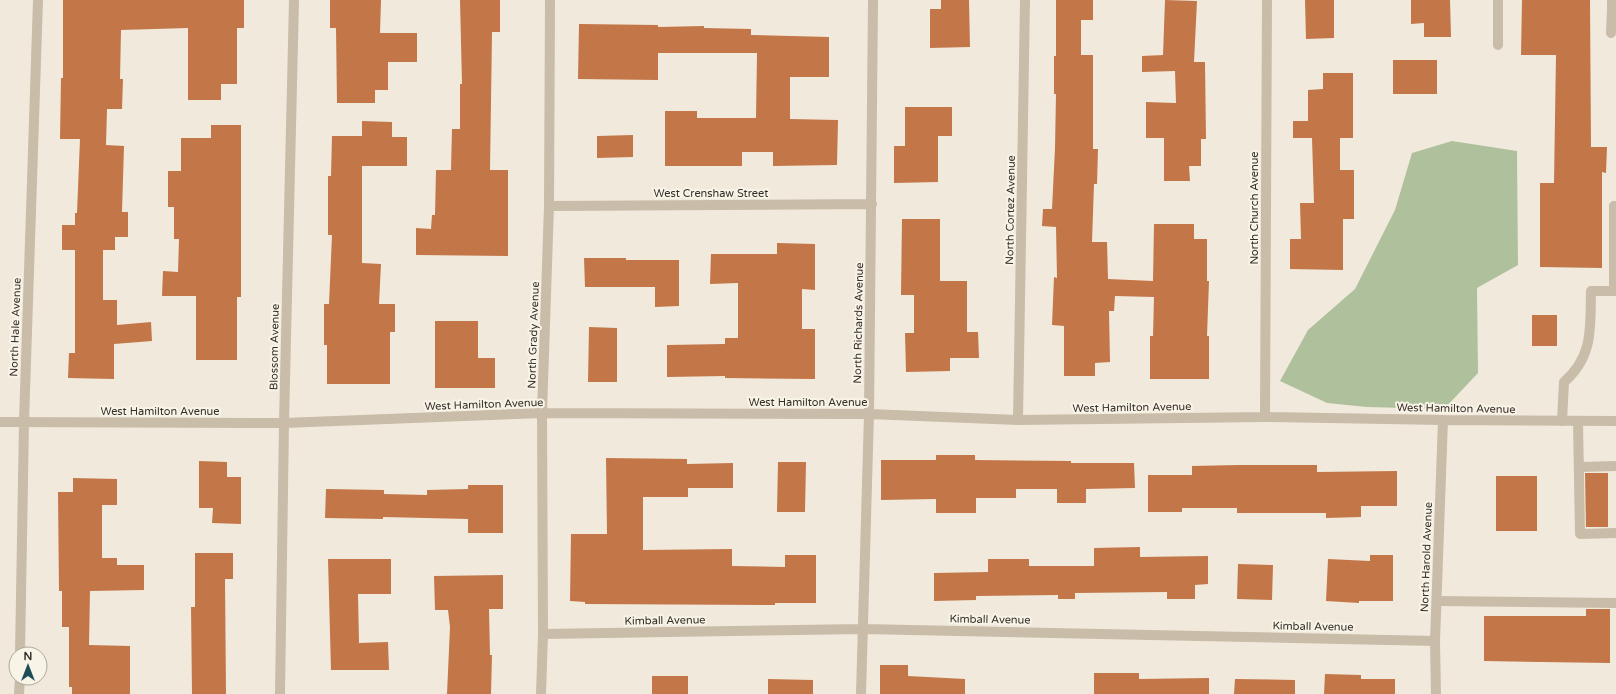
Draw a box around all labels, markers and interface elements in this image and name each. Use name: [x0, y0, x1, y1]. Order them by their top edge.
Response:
street label: North Church Avenue: [1248, 151, 1261, 265]
street label: North Cortez Avenue: [1003, 155, 1018, 265]
street label: West Crenshaw Street: [654, 187, 768, 200]
street label: North Richards Avenue: [851, 262, 866, 384]
street label: North Hale Avenue: [7, 277, 24, 377]
street label: North Grady Avenue: [525, 281, 542, 389]
street label: Blossom Avenue: [267, 304, 282, 390]
street label: West Hamilton Avenue: [424, 396, 544, 413]
street label: West Hamilton Avenue: [749, 396, 867, 409]
street label: West Hamilton Avenue: [1072, 400, 1192, 415]
street label: West Hamilton Avenue: [1396, 401, 1516, 416]
street label: West Hamilton Avenue: [101, 405, 219, 418]
street label: North Harold Avenue: [1418, 502, 1435, 612]
street label: Kimball Avenue: [949, 612, 1031, 627]
street label: Kimball Avenue: [624, 613, 706, 628]
street label: Kimball Avenue: [1272, 619, 1354, 634]
north arrow: [8, 646, 48, 686]
text: N: [24, 650, 32, 663]

